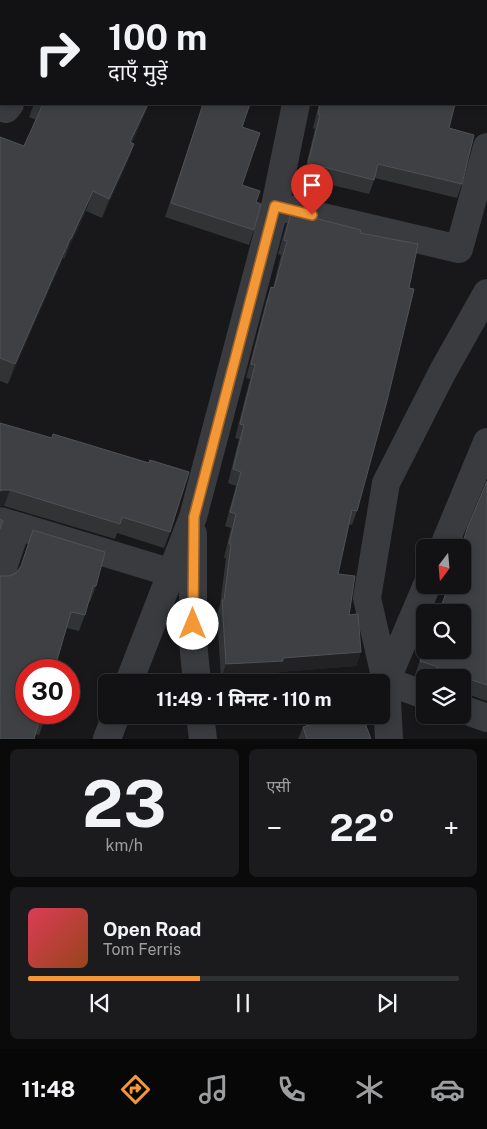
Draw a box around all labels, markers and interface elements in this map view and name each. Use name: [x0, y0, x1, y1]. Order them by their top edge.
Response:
text: 100 m: [108, 17, 207, 58]
icon: right: [25, 20, 90, 85]
text: दाएँ मुड़ें: [108, 59, 168, 85]
pin: [291, 164, 333, 215]
icon: arrive: [298, 171, 326, 199]
north arrow: [416, 539, 471, 594]
map controls: [416, 539, 471, 724]
position arrow: [166, 597, 218, 649]
button: search: [416, 604, 471, 659]
speed limit sign: 30: [15, 659, 80, 724]
button: layers: [416, 669, 471, 724]
text: 11:49 · 1 मिनट · 110 m: [156, 688, 332, 710]
text: 23: [82, 765, 167, 842]
text: एसी: [267, 777, 290, 796]
text: 22°: [330, 805, 396, 850]
text: −: [267, 811, 282, 844]
text: +: [443, 811, 459, 844]
text: km/h: [105, 836, 143, 855]
text: Open Road: [103, 918, 201, 940]
text: Tom Ferris: [103, 940, 181, 959]
icon: previous: [86, 989, 114, 1017]
icon: pause: [229, 989, 257, 1017]
icon: next: [373, 989, 401, 1017]
icon: directions: [118, 1072, 153, 1107]
icon: music: [196, 1072, 231, 1107]
icon: phone: [274, 1072, 309, 1107]
icon: climate: [352, 1072, 387, 1107]
icon: car: [430, 1072, 465, 1107]
text: 11:48: [22, 1076, 75, 1102]

